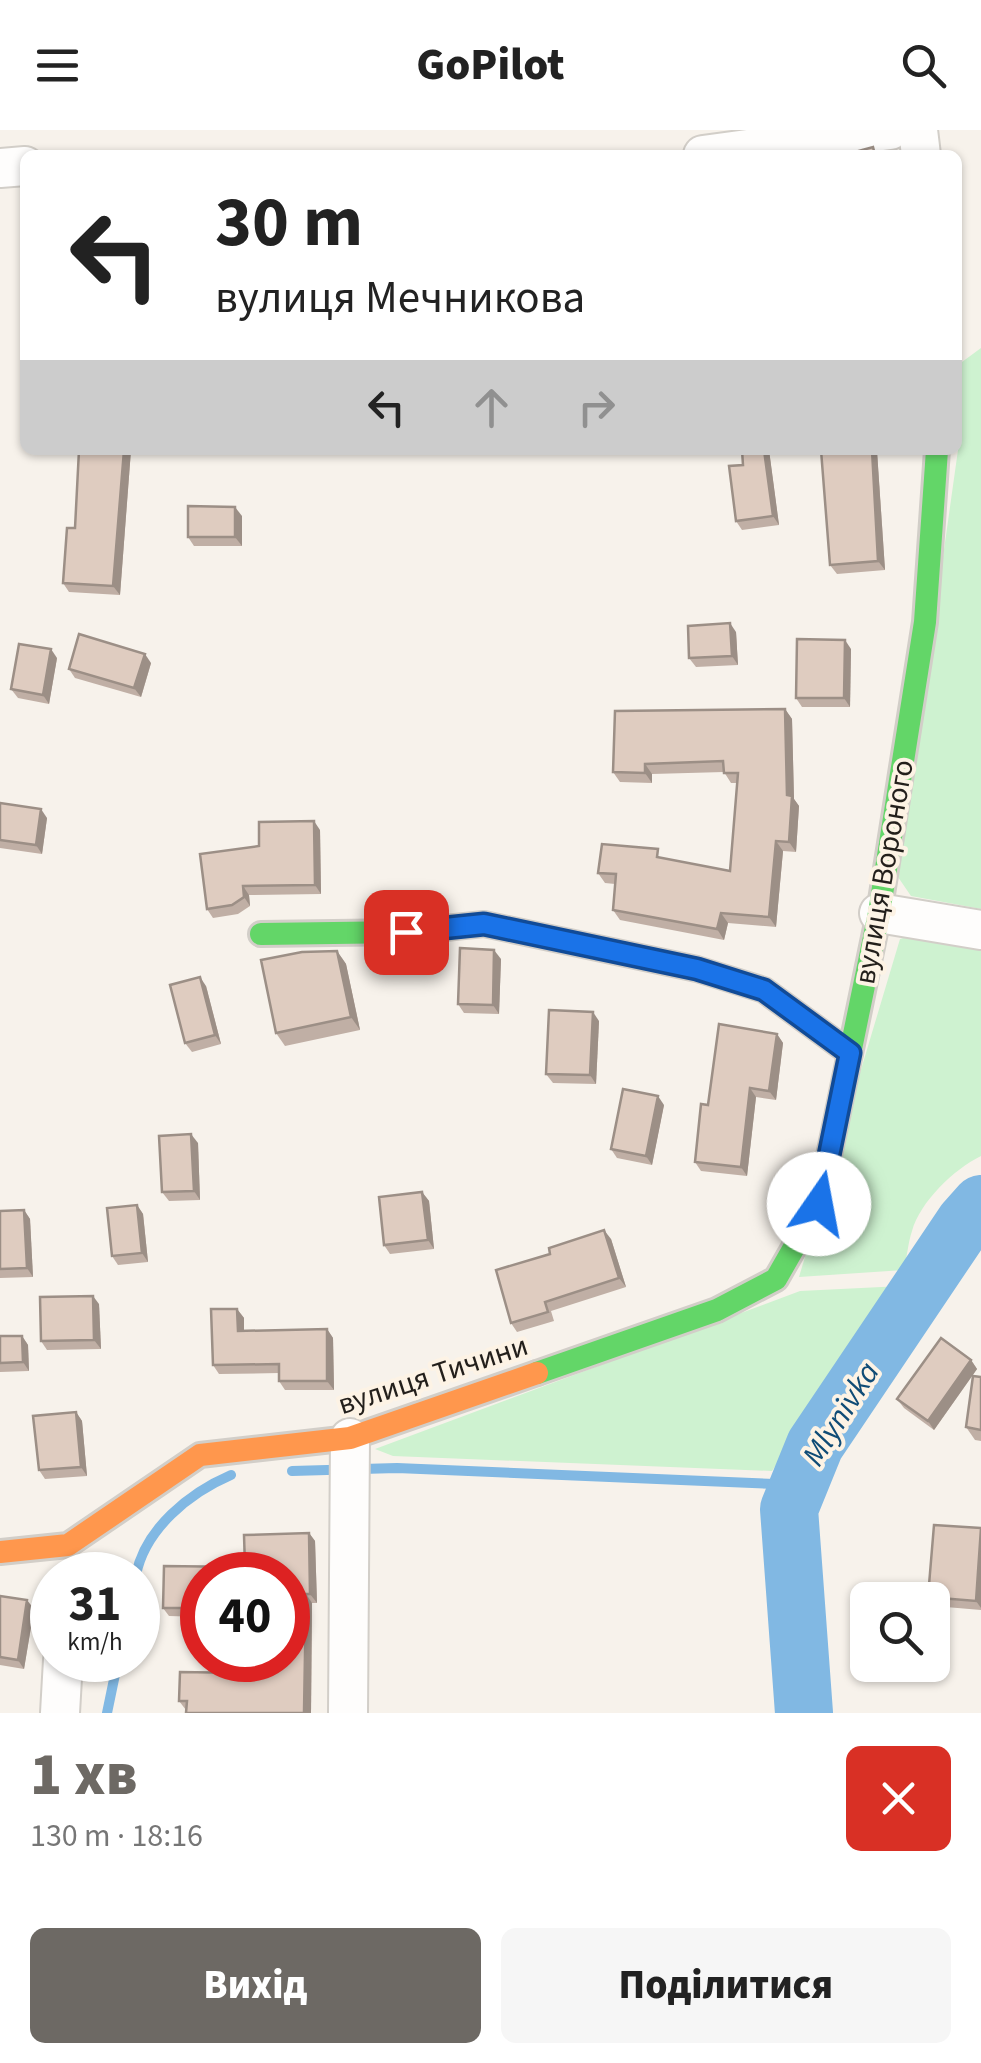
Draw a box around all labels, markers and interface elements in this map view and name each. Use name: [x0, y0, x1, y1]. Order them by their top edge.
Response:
text: GoPilot: [416, 33, 565, 97]
icon: menu: [30, 38, 85, 93]
icon: search: [896, 38, 951, 93]
text: 30 m: [215, 173, 363, 273]
icon: left: [50, 190, 180, 320]
text: вулиця Мечникова: [215, 266, 585, 330]
icon: left: [359, 380, 414, 435]
icon: ahead: [464, 380, 519, 435]
icon: right: [569, 380, 624, 435]
street label: вулиця Вороного: [843, 756, 925, 988]
pin: [364, 890, 449, 975]
icon: arrive: [379, 905, 434, 960]
position arrow: [767, 1152, 871, 1256]
street label: вулиця Тичини: [332, 1324, 534, 1426]
water label: Mlynivka: [791, 1353, 891, 1475]
speed limit sign: 40: [180, 1552, 310, 1682]
text: 31: [69, 1569, 121, 1640]
map controls: [850, 1582, 950, 1682]
button: search: [850, 1582, 950, 1682]
text: km/h: [67, 1624, 123, 1660]
text: 1 хв: [30, 1733, 138, 1818]
button: close: [846, 1746, 951, 1851]
text: 130 m · 18:16: [30, 1813, 203, 1859]
button: Вихід: [30, 1928, 481, 2043]
button: Поділитися: [501, 1928, 951, 2043]

